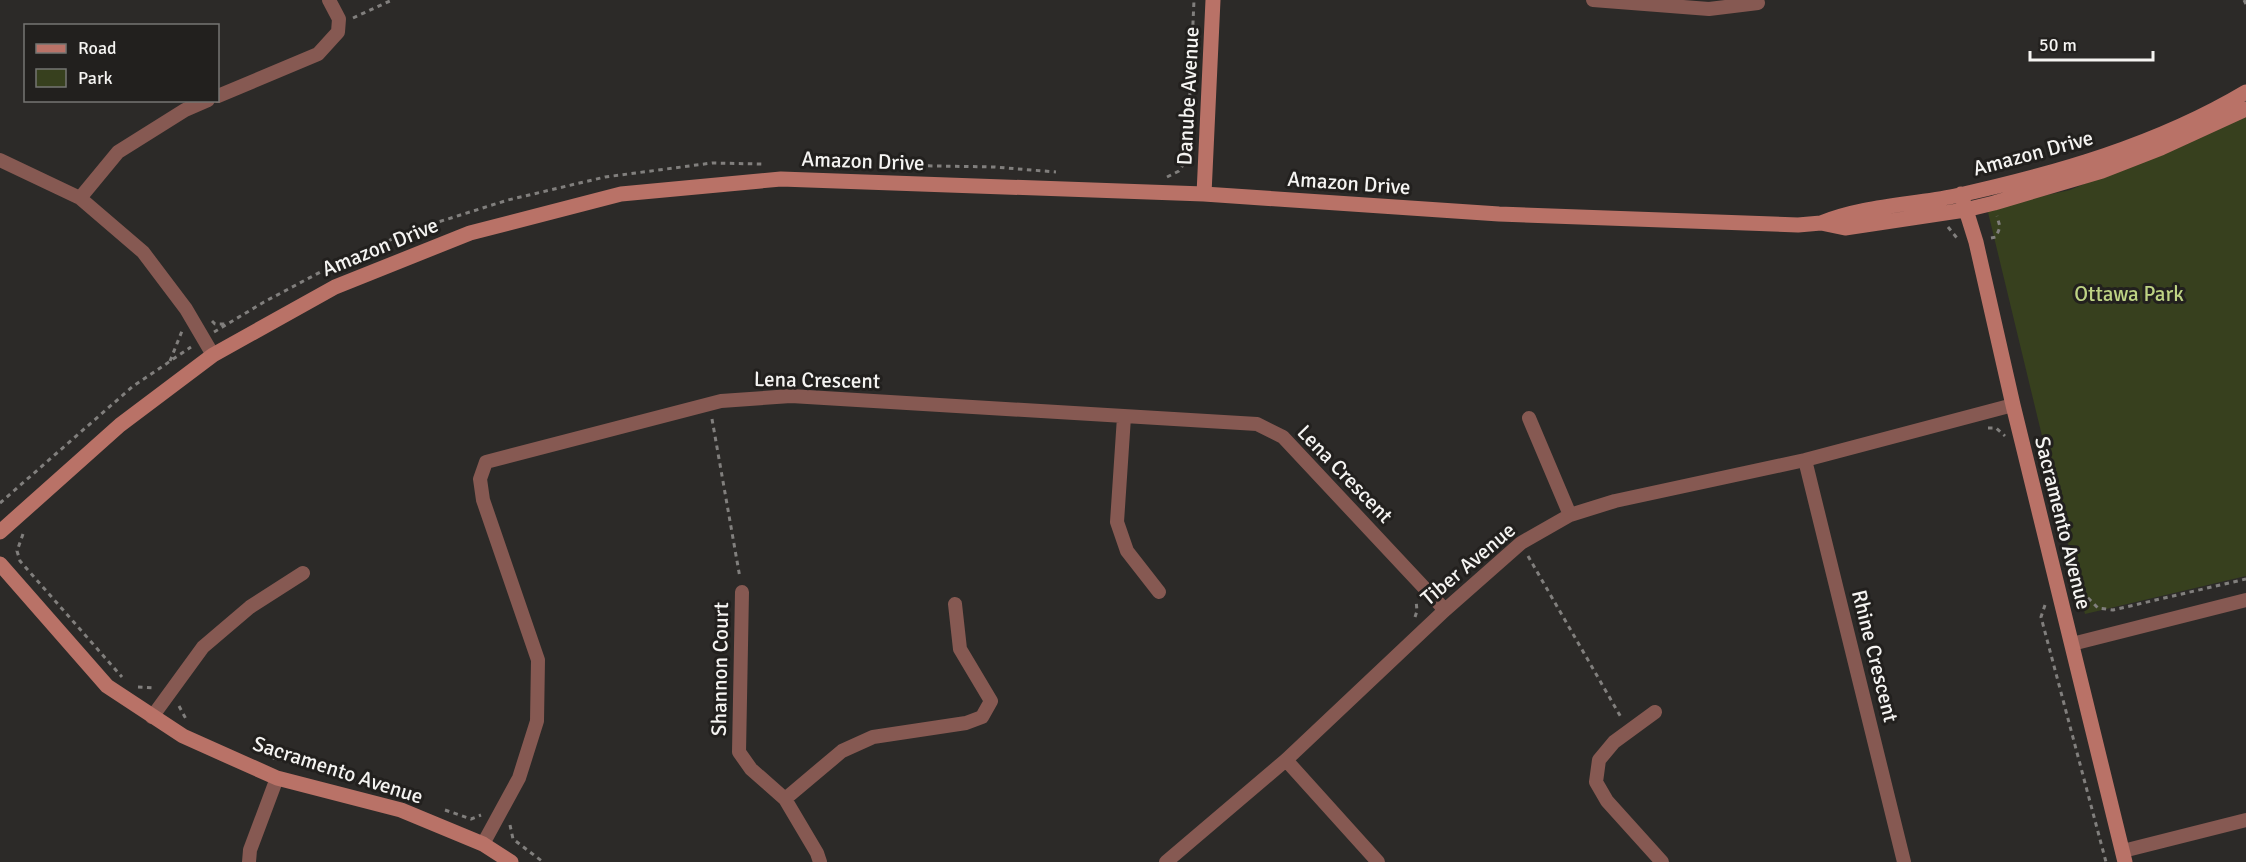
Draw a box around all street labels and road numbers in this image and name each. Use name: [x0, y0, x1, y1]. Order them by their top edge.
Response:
street label: Danube Avenue: [1171, 26, 1205, 166]
street label: Amazon Drive: [1970, 124, 2096, 182]
street label: Amazon Drive: [801, 146, 925, 176]
street label: Amazon Drive: [1287, 166, 1411, 200]
street label: Amazon Drive: [318, 212, 442, 282]
street label: Lena Crescent: [754, 366, 880, 394]
street label: Lena Crescent: [1292, 419, 1398, 529]
street label: Sacramento Avenue: [2029, 434, 2097, 612]
street label: Tiber Avenue: [1415, 517, 1521, 611]
street label: Rhine Crescent: [1846, 587, 1904, 725]
street label: Shannon Court: [706, 602, 734, 736]
street label: Sacramento Avenue: [250, 730, 426, 810]

